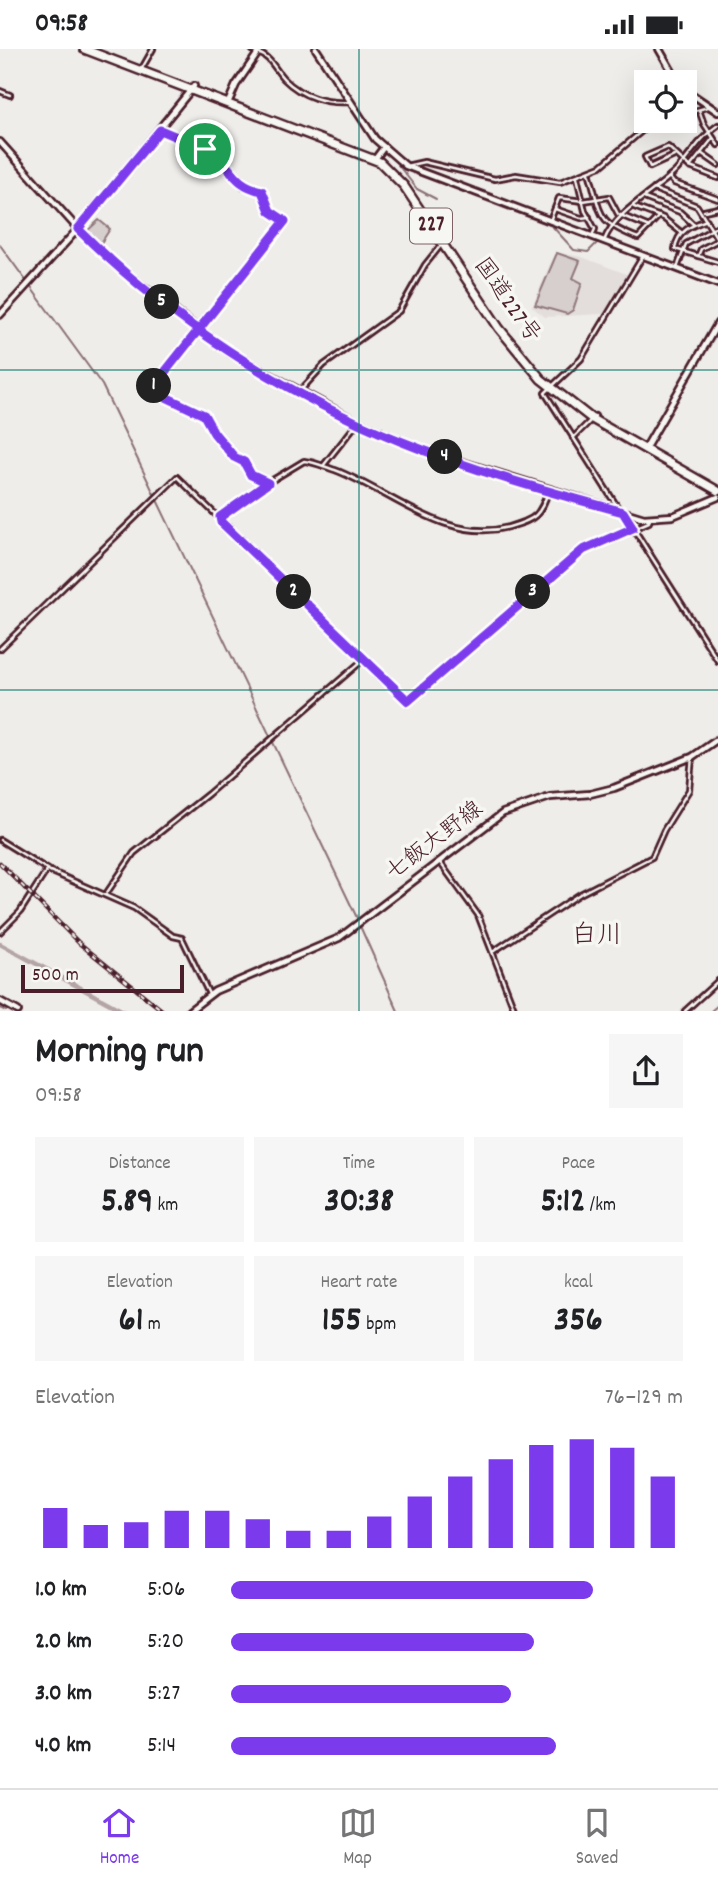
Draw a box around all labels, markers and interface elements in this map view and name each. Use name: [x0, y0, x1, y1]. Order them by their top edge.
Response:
text: 09:58: [35, 6, 88, 43]
map controls: [634, 70, 697, 133]
button: locate: [634, 70, 697, 133]
pin: [175, 119, 235, 179]
icon: arrive: [186, 130, 224, 168]
road number: 227: [410, 209, 452, 243]
street label: 国道227号: [464, 251, 548, 351]
pin: 5: [144, 285, 180, 319]
text: 5: [157, 288, 166, 315]
pin: 1: [136, 369, 172, 403]
text: 1: [151, 372, 156, 399]
pin: 4: [428, 439, 462, 475]
text: 4: [441, 443, 448, 470]
pin: 2: [276, 575, 312, 609]
pin: 3: [516, 575, 550, 609]
text: 2: [289, 578, 298, 605]
text: 3: [528, 578, 537, 605]
street label: 七飯大野線: [379, 794, 491, 890]
district label: 白川: [571, 918, 623, 955]
scale bar: [21, 962, 184, 994]
text: 500 m: [32, 963, 79, 990]
text: Morning run: [35, 1026, 204, 1081]
button: share: [609, 1034, 683, 1108]
text: 09:58: [35, 1080, 82, 1113]
text: Distance: [109, 1151, 171, 1178]
text: Time: [343, 1151, 375, 1178]
text: Pace: [562, 1151, 595, 1178]
text: 5.89: [101, 1178, 153, 1228]
text: 30:38: [324, 1178, 394, 1228]
text: 5:12: [541, 1178, 586, 1228]
text: km: [153, 1193, 178, 1220]
text: /km: [586, 1193, 616, 1220]
text: Elevation: [107, 1270, 173, 1297]
text: Heart rate: [321, 1270, 397, 1297]
text: kcal: [564, 1270, 593, 1297]
text: 61: [119, 1297, 143, 1347]
text: 155: [322, 1297, 362, 1347]
text: 356: [554, 1297, 603, 1347]
text: m: [143, 1312, 161, 1339]
text: bpm: [362, 1312, 396, 1339]
text: Elevation: [35, 1382, 115, 1415]
text: 76–129 m: [605, 1382, 683, 1415]
text: 1.0 km: [35, 1574, 87, 1607]
text: 5:06: [147, 1574, 185, 1607]
text: 2.0 km: [35, 1626, 92, 1659]
text: 5:20: [147, 1626, 184, 1659]
text: 3.0 km: [35, 1678, 92, 1711]
text: 5:27: [147, 1678, 180, 1711]
text: 4.0 km: [35, 1730, 91, 1763]
text: 5:14: [147, 1730, 176, 1763]
tab: Home: [100, 1804, 139, 1873]
tab: Map: [339, 1804, 377, 1873]
tab: Saved: [576, 1804, 618, 1873]

